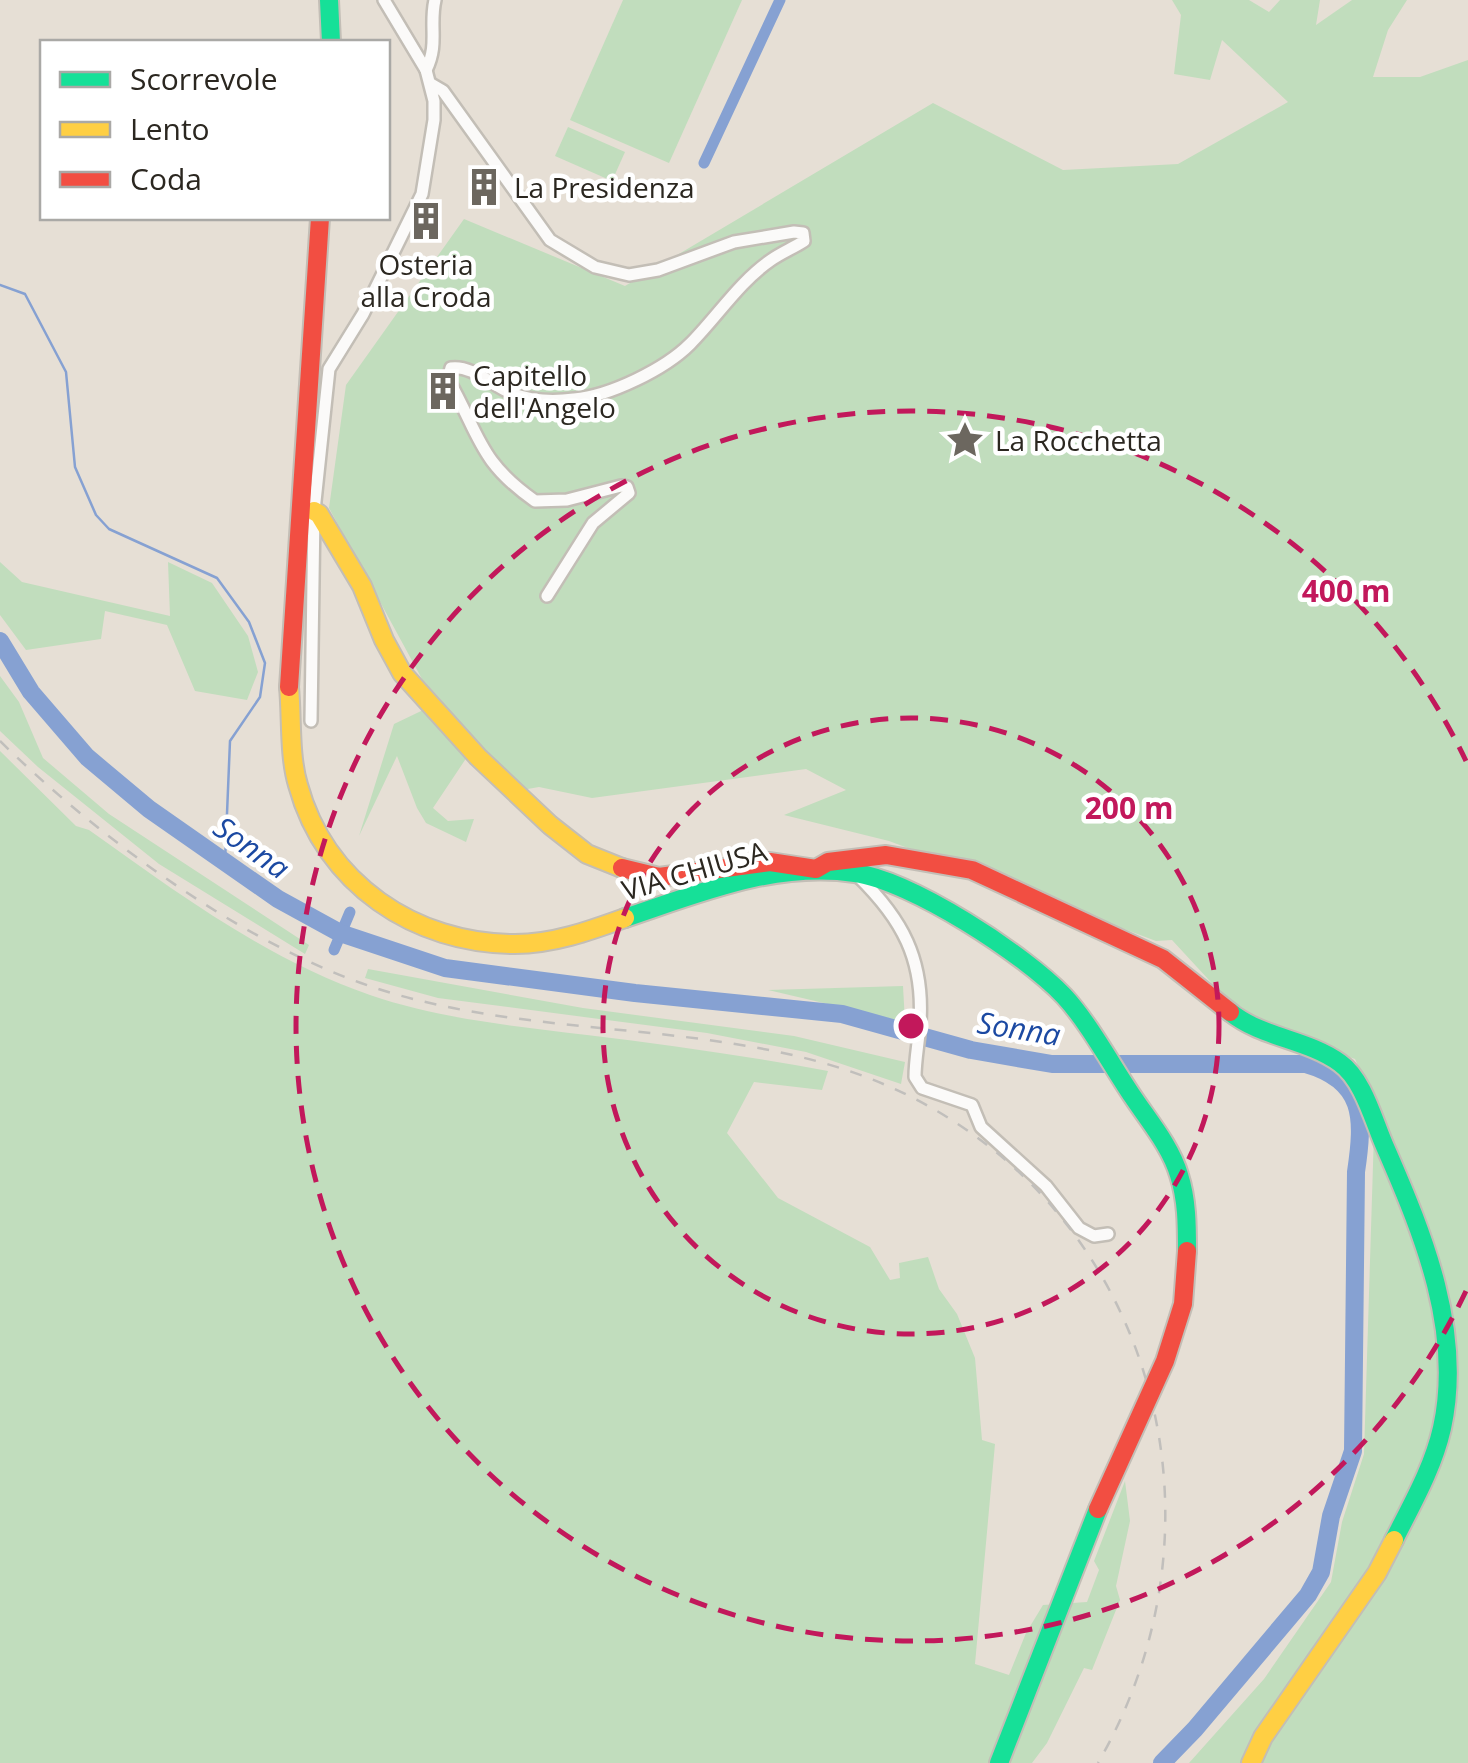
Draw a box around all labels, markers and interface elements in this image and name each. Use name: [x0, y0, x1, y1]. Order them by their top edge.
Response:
legend: [40, 40, 390, 220]
text: Scorrevole: [130, 58, 278, 99]
text: Lento: [130, 108, 210, 149]
text: Coda: [130, 158, 202, 199]
building icon: La Presidenza: [463, 166, 505, 208]
place label: La Presidenza: [514, 168, 695, 206]
building icon: Osteria alla Croda: [405, 200, 447, 242]
place label: Osteria alla Croda: [360, 245, 492, 315]
place label: Capitello dell'Angelo: [473, 356, 616, 426]
building icon: Capitello dell'Angelo: [422, 370, 464, 412]
place icon: La Rocchetta: [944, 419, 986, 461]
place label: La Rocchetta: [995, 421, 1162, 459]
text: 400 m: [1302, 570, 1390, 611]
text: 200 m: [1085, 787, 1173, 828]
water label: Sonna: [206, 806, 298, 888]
street label: VIA CHIUSA: [617, 831, 771, 909]
water label: Sonna: [975, 1001, 1063, 1055]
centre of rings: [893, 1008, 929, 1044]

